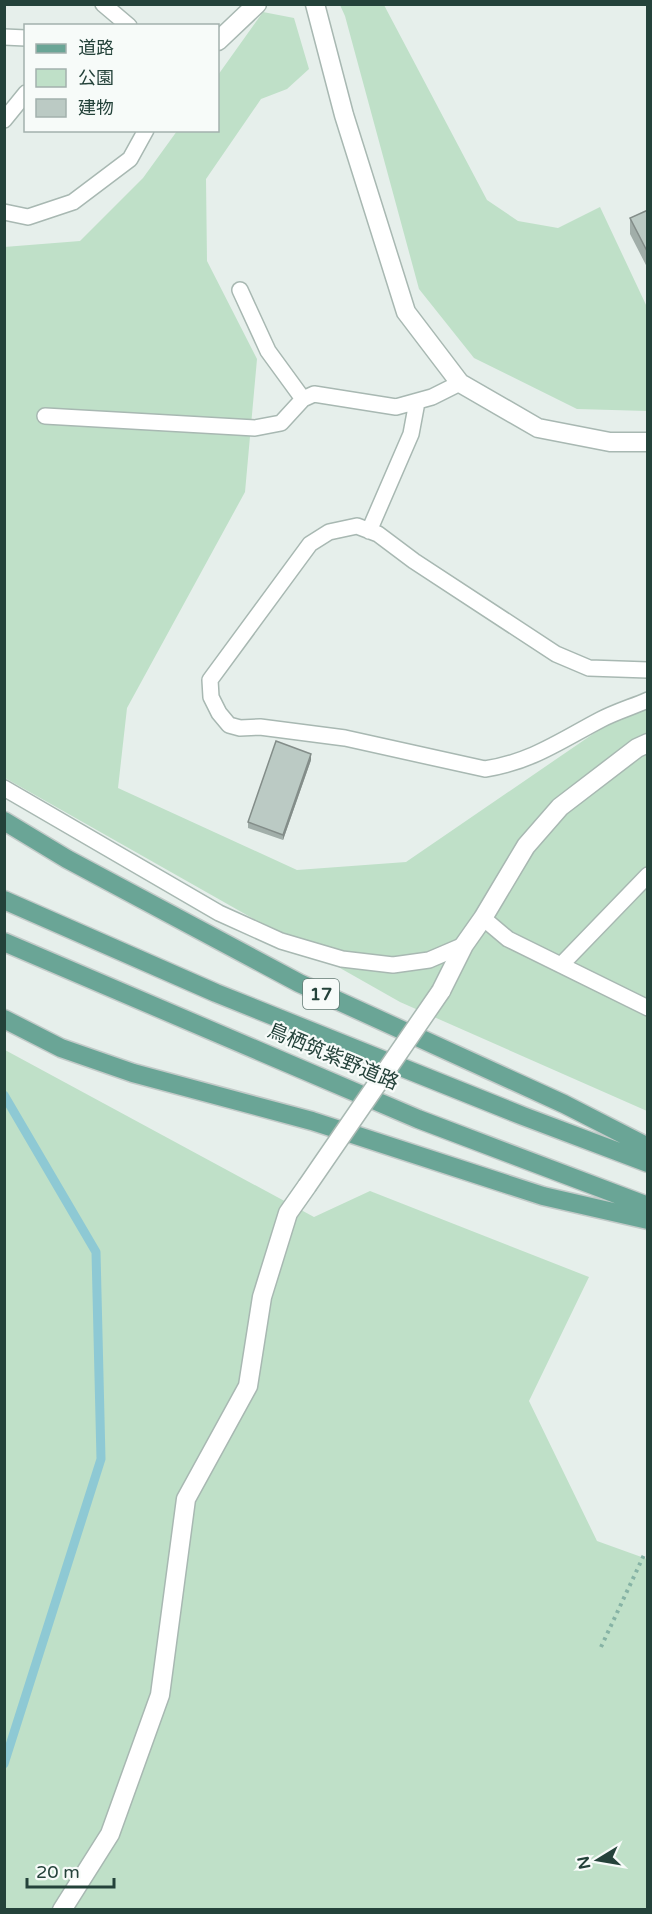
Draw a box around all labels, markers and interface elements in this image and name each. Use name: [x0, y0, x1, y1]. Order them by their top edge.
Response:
legend: [24, 24, 219, 132]
text: 道路: [78, 37, 114, 59]
text: 公園: [78, 67, 114, 89]
text: 建物: [78, 97, 114, 119]
road number: 17: [303, 979, 339, 1009]
street label: 鳥栖筑紫野道路: [264, 1019, 402, 1095]
north arrow: [568, 1830, 628, 1890]
scale bar: [27, 1851, 114, 1889]
text: N: [573, 1854, 595, 1871]
text: 20 m: [36, 1861, 80, 1883]

